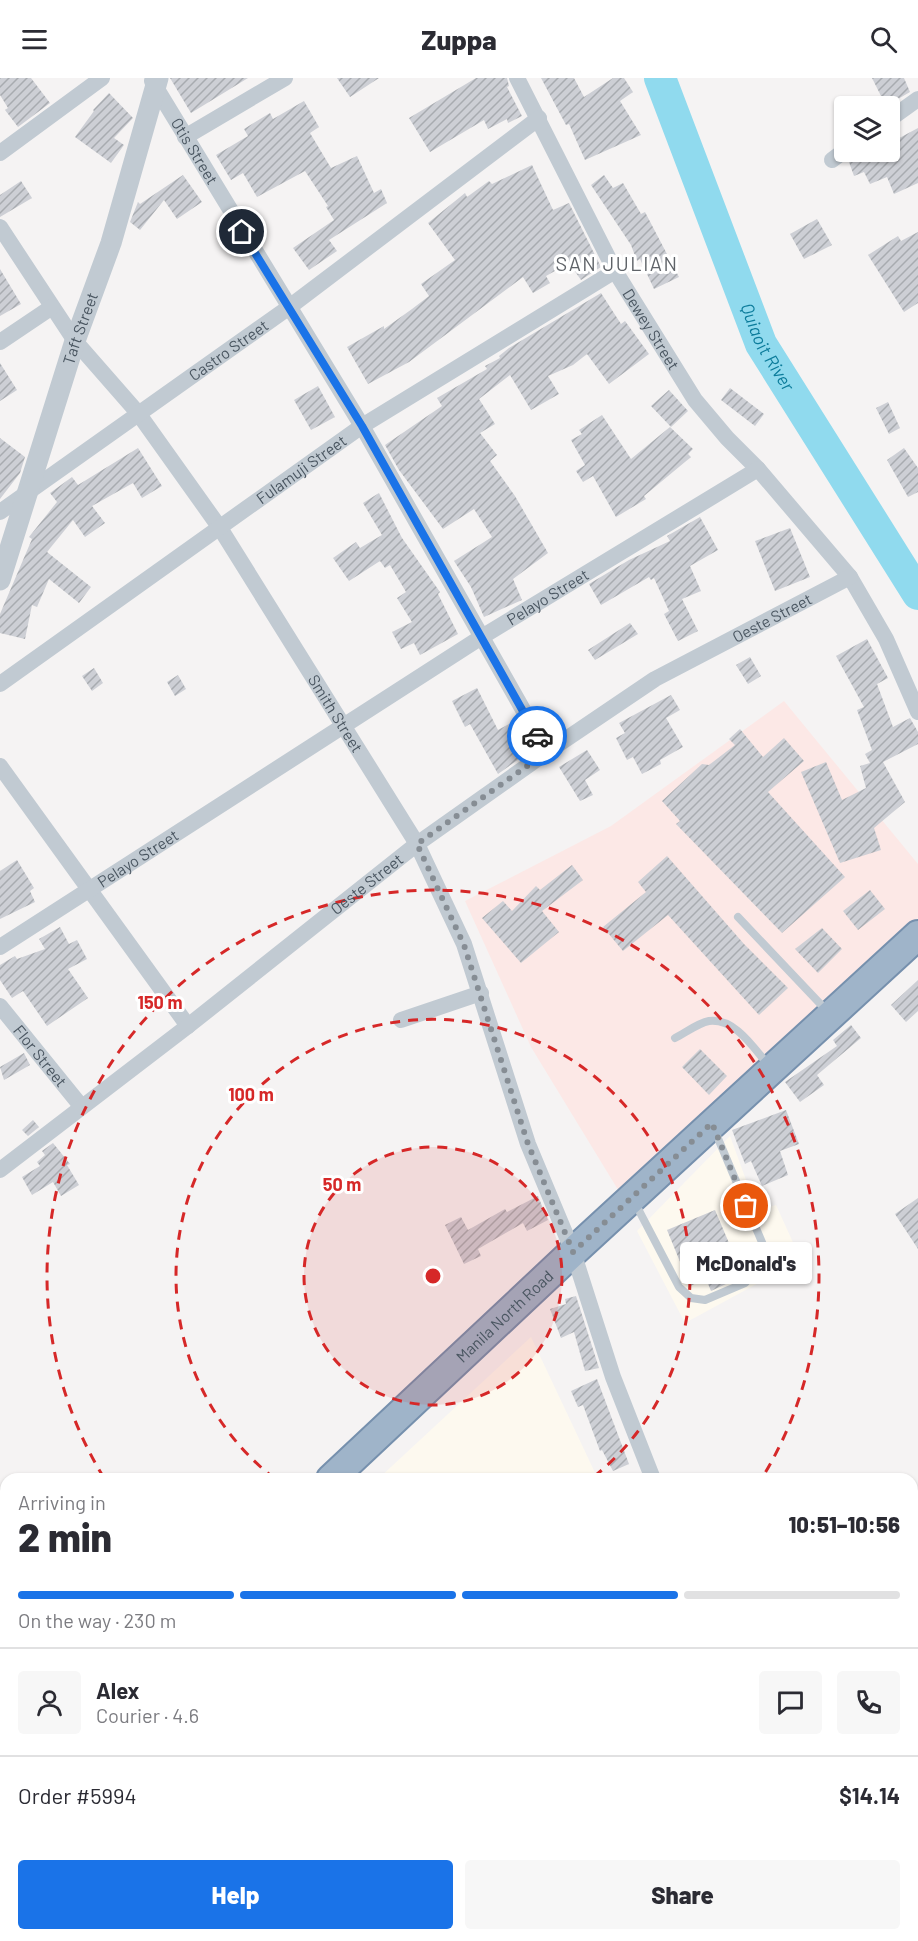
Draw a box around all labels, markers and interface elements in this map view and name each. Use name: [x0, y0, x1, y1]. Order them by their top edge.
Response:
icon: menu: [18, 23, 51, 56]
text: Zuppa: [421, 23, 497, 55]
icon: search: [867, 23, 900, 56]
map controls: [834, 96, 900, 162]
button: layers: [834, 96, 900, 162]
street label: Otis Street: [168, 114, 223, 188]
pin: [216, 206, 267, 257]
icon: home: [225, 215, 258, 248]
district label: SAN JULIAN: [555, 251, 679, 275]
street label: Dewey Street: [619, 285, 684, 373]
street label: Taft Street: [58, 289, 101, 367]
water label: Quiaoit River: [737, 300, 800, 395]
street label: Castro Street: [185, 315, 272, 384]
street label: Fulamuji Street: [252, 430, 350, 507]
street label: Pelayo Street: [503, 564, 592, 629]
street label: Oeste Street: [729, 589, 815, 646]
street label: Smith Street: [305, 671, 367, 756]
courier: [507, 706, 567, 766]
icon: car: [521, 720, 554, 753]
street label: Pelayo Street: [94, 825, 182, 891]
street label: Oeste Street: [326, 849, 406, 918]
text: 150 m: [138, 991, 182, 1013]
street label: Flor Street: [10, 1021, 71, 1090]
text: 100 m: [228, 1083, 274, 1105]
text: 50 m: [323, 1173, 361, 1195]
pin: [720, 1180, 771, 1231]
icon: bag: [729, 1189, 762, 1222]
callout: McDonald's: [680, 1242, 812, 1284]
text: McDonald's: [696, 1251, 796, 1275]
centre of rings: [423, 1266, 443, 1286]
street label: Manila North Road: [452, 1266, 557, 1366]
text: Arriving in: [18, 1490, 106, 1514]
text: 10:51–10:56: [788, 1511, 900, 1537]
text: 2 min: [18, 1513, 112, 1560]
text: On the way · 230 m: [18, 1608, 176, 1632]
button: person: [18, 1671, 81, 1734]
button: chat: [759, 1671, 822, 1734]
button: phone: [837, 1671, 900, 1734]
text: Alex: [96, 1677, 139, 1703]
text: Courier · 4.6: [96, 1703, 199, 1727]
text: Order #5994: [18, 1782, 137, 1808]
text: $14.14: [839, 1782, 900, 1808]
button: Help: [18, 1860, 453, 1929]
button: Share: [465, 1860, 900, 1929]

